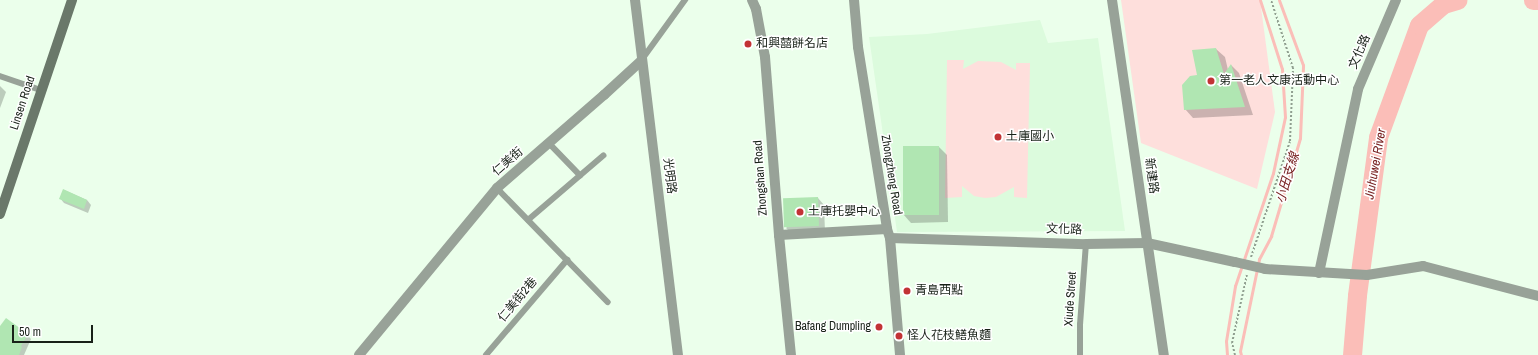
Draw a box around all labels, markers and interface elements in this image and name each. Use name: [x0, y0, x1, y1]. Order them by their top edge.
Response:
street label: 文化路: [1346, 33, 1374, 71]
place label: 和興囍餅名店: [756, 37, 828, 51]
marker: 和興囍餅名店: [743, 39, 753, 49]
street label: Linsen Road: [8, 74, 38, 132]
place label: 第一老人文康活動中心: [1219, 74, 1339, 88]
marker: 第一老人文康活動中心: [1206, 76, 1216, 86]
water label: Jiuhuwei River: [1362, 128, 1390, 200]
place label: 土庫國小: [1006, 130, 1054, 144]
marker: 土庫國小: [993, 132, 1003, 142]
street label: Zhongzheng Road: [878, 134, 904, 216]
street label: Zhongshan Road: [751, 140, 771, 216]
street label: 仁美街: [490, 145, 526, 179]
water label: 小田支線: [1273, 151, 1303, 205]
street label: 光明路: [660, 157, 678, 195]
street label: 新建路: [1141, 157, 1161, 195]
place label: 土庫托嬰中心: [808, 205, 880, 219]
marker: 土庫托嬰中心: [795, 207, 805, 217]
street label: 文化路: [1046, 222, 1082, 238]
street label: Xiude Street: [1062, 271, 1080, 327]
street label: 仁美街2巷: [495, 275, 541, 325]
place label: 青島西點: [915, 284, 963, 298]
marker: 青島西點: [902, 286, 912, 296]
scale bar: [14, 317, 95, 343]
place label: Bafang Dumpling: [795, 320, 871, 334]
marker: Bafang Dumpling: [874, 322, 884, 332]
text: 50 m: [19, 324, 41, 340]
place label: 怪人花枝鱔魚麵: [907, 329, 991, 343]
marker: 怪人花枝鱔魚麵: [894, 331, 904, 341]

